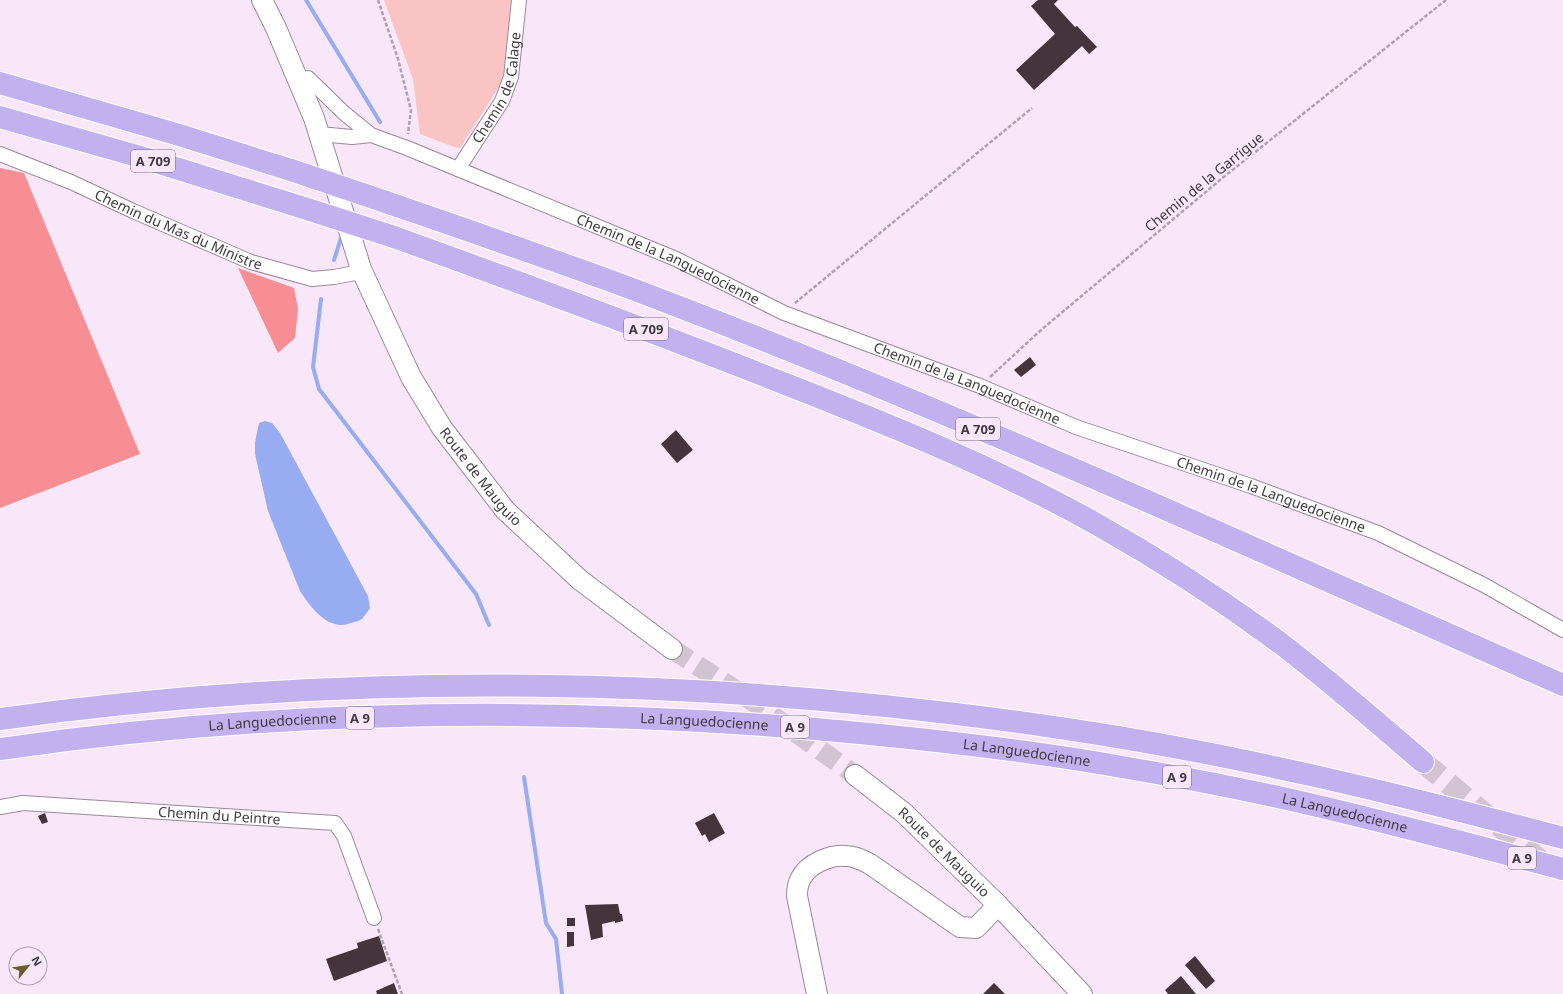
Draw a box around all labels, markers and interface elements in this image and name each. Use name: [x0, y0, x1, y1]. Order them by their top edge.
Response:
street label: Chemin de Calage: [467, 31, 525, 147]
street label: Chemin de la Garrigue: [1140, 128, 1267, 236]
road number: A 709: [131, 150, 175, 172]
street label: Chemin du Mas du Ministre: [92, 184, 265, 274]
street label: Chemin de la Languedocienne: [574, 209, 763, 308]
road number: A 709: [624, 318, 668, 340]
street label: Chemin de la Languedocienne: [871, 337, 1064, 428]
road number: A 709: [956, 418, 1000, 440]
street label: Route de Mauguio: [436, 423, 526, 530]
street label: Chemin de la Languedocienne: [1174, 452, 1368, 537]
road number: A 9: [346, 707, 374, 729]
street label: La Languedocienne: [208, 708, 337, 735]
street label: La Languedocienne: [640, 708, 769, 734]
road number: A 9: [781, 716, 809, 738]
street label: La Languedocienne: [962, 734, 1092, 770]
road number: A 9: [1163, 766, 1191, 788]
street label: La Languedocienne: [1280, 788, 1410, 837]
street label: Chemin du Peintre: [158, 802, 281, 828]
street label: Route de Mauguio: [895, 802, 994, 901]
road number: A 9: [1508, 847, 1536, 869]
north arrow: [8, 946, 48, 986]
text: N: [28, 953, 46, 968]

